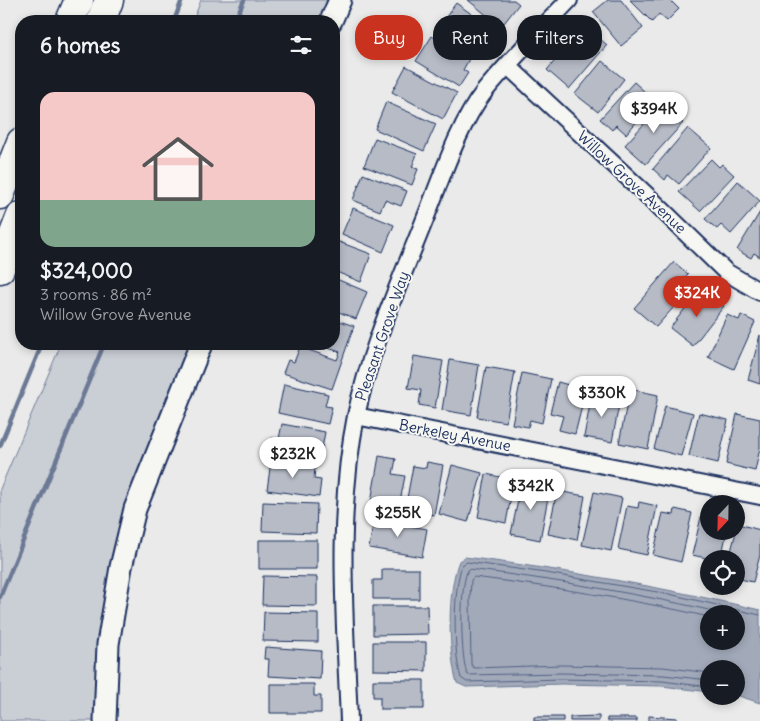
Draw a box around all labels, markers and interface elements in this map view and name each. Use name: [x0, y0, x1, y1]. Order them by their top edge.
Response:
chip: Buy: [355, 15, 423, 60]
chip: Rent: [433, 15, 507, 60]
chip: Filters: [517, 15, 602, 60]
icon: filters: [287, 31, 315, 59]
text: 6 homes: [40, 32, 120, 59]
pin: $394K: [619, 92, 689, 134]
text: $394K: [631, 98, 677, 118]
icon: home: [133, 124, 223, 214]
street label: Willow Grove Avenue: [574, 127, 690, 237]
text: $324,000: [40, 257, 133, 284]
street label: Pleasant Grove Way: [351, 269, 413, 403]
pin: $324K: [662, 276, 732, 318]
text: $324K: [674, 282, 720, 302]
text: 3 rooms · 86 m²: [40, 284, 152, 304]
text: Willow Grove Avenue: [40, 304, 191, 324]
pin: $330K: [567, 376, 637, 418]
text: $330K: [578, 382, 626, 402]
street label: Berkeley Avenue: [397, 415, 513, 455]
pin: $232K: [258, 436, 328, 479]
text: $232K: [270, 443, 316, 463]
pin: $342K: [496, 468, 566, 511]
text: $342K: [508, 475, 554, 495]
north arrow: [700, 495, 745, 540]
map controls: [700, 495, 745, 705]
pin: $255K: [363, 496, 433, 538]
text: $255K: [375, 502, 421, 522]
button: locate: [700, 550, 745, 595]
button: +: [700, 605, 745, 650]
button: −: [700, 660, 745, 705]

